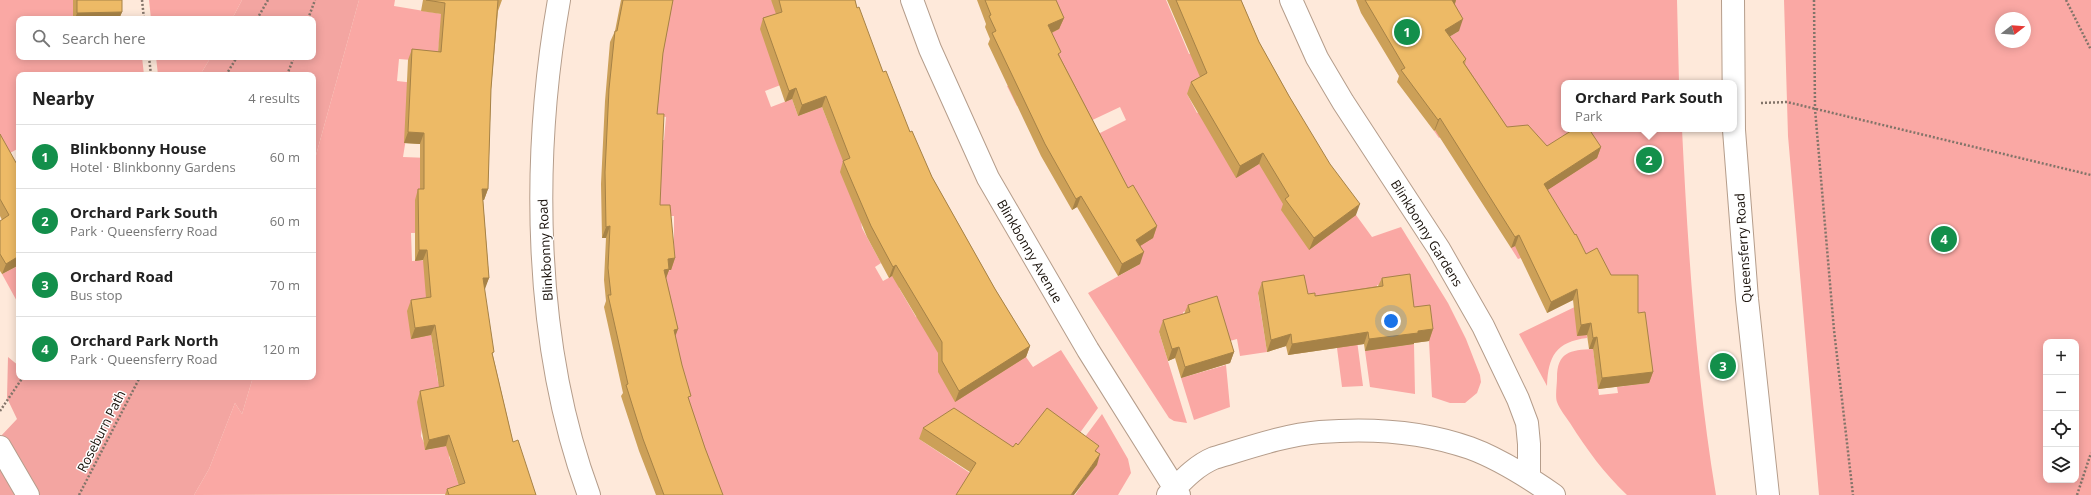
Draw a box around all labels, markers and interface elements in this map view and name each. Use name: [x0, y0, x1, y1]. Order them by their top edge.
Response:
north arrow: [1995, 12, 2031, 48]
search box: [16, 16, 316, 60]
pin: 1: [1394, 17, 1420, 47]
icon: search: [30, 27, 52, 49]
text: Search here: [62, 28, 146, 48]
popup: [1561, 80, 1737, 132]
text: Nearby: [32, 87, 94, 110]
text: Orchard Park South: [1575, 87, 1723, 107]
text: 4 results: [248, 89, 300, 107]
text: Park: [1575, 107, 1602, 125]
text: Blinkbonny House: [70, 138, 206, 158]
pin: 2: [1636, 145, 1662, 175]
text: 1: [41, 148, 49, 166]
text: 60 m: [270, 148, 300, 166]
text: Hotel · Blinkbonny Gardens: [70, 158, 236, 176]
street label: Blinkbonny Gardens: [1387, 176, 1467, 290]
street label: Queensferry Road: [1730, 192, 1756, 304]
street label: Blinkbonny Avenue: [993, 196, 1067, 306]
street label: Blinkbonny Road: [533, 198, 557, 302]
text: Orchard Park South: [70, 202, 218, 222]
text: 2: [41, 212, 49, 230]
text: 60 m: [270, 212, 300, 230]
text: Park · Queensferry Road: [70, 222, 217, 240]
pin: 4: [1931, 224, 1957, 254]
text: Orchard Road: [70, 266, 173, 286]
text: 3: [41, 276, 49, 294]
text: 70 m: [270, 276, 300, 294]
text: Bus stop: [70, 286, 123, 304]
your location: [1381, 311, 1401, 331]
text: Orchard Park North: [70, 330, 219, 350]
map controls: [2043, 339, 2079, 483]
button: +: [2043, 339, 2079, 375]
text: 4: [41, 340, 49, 358]
text: 120 m: [262, 340, 300, 358]
text: Park · Queensferry Road: [70, 350, 217, 368]
pin: 3: [1710, 351, 1736, 381]
button: −: [2043, 375, 2079, 411]
street label: Roseburn Path: [73, 387, 129, 475]
button: locate: [2043, 411, 2079, 447]
button: layers: [2043, 447, 2079, 483]

